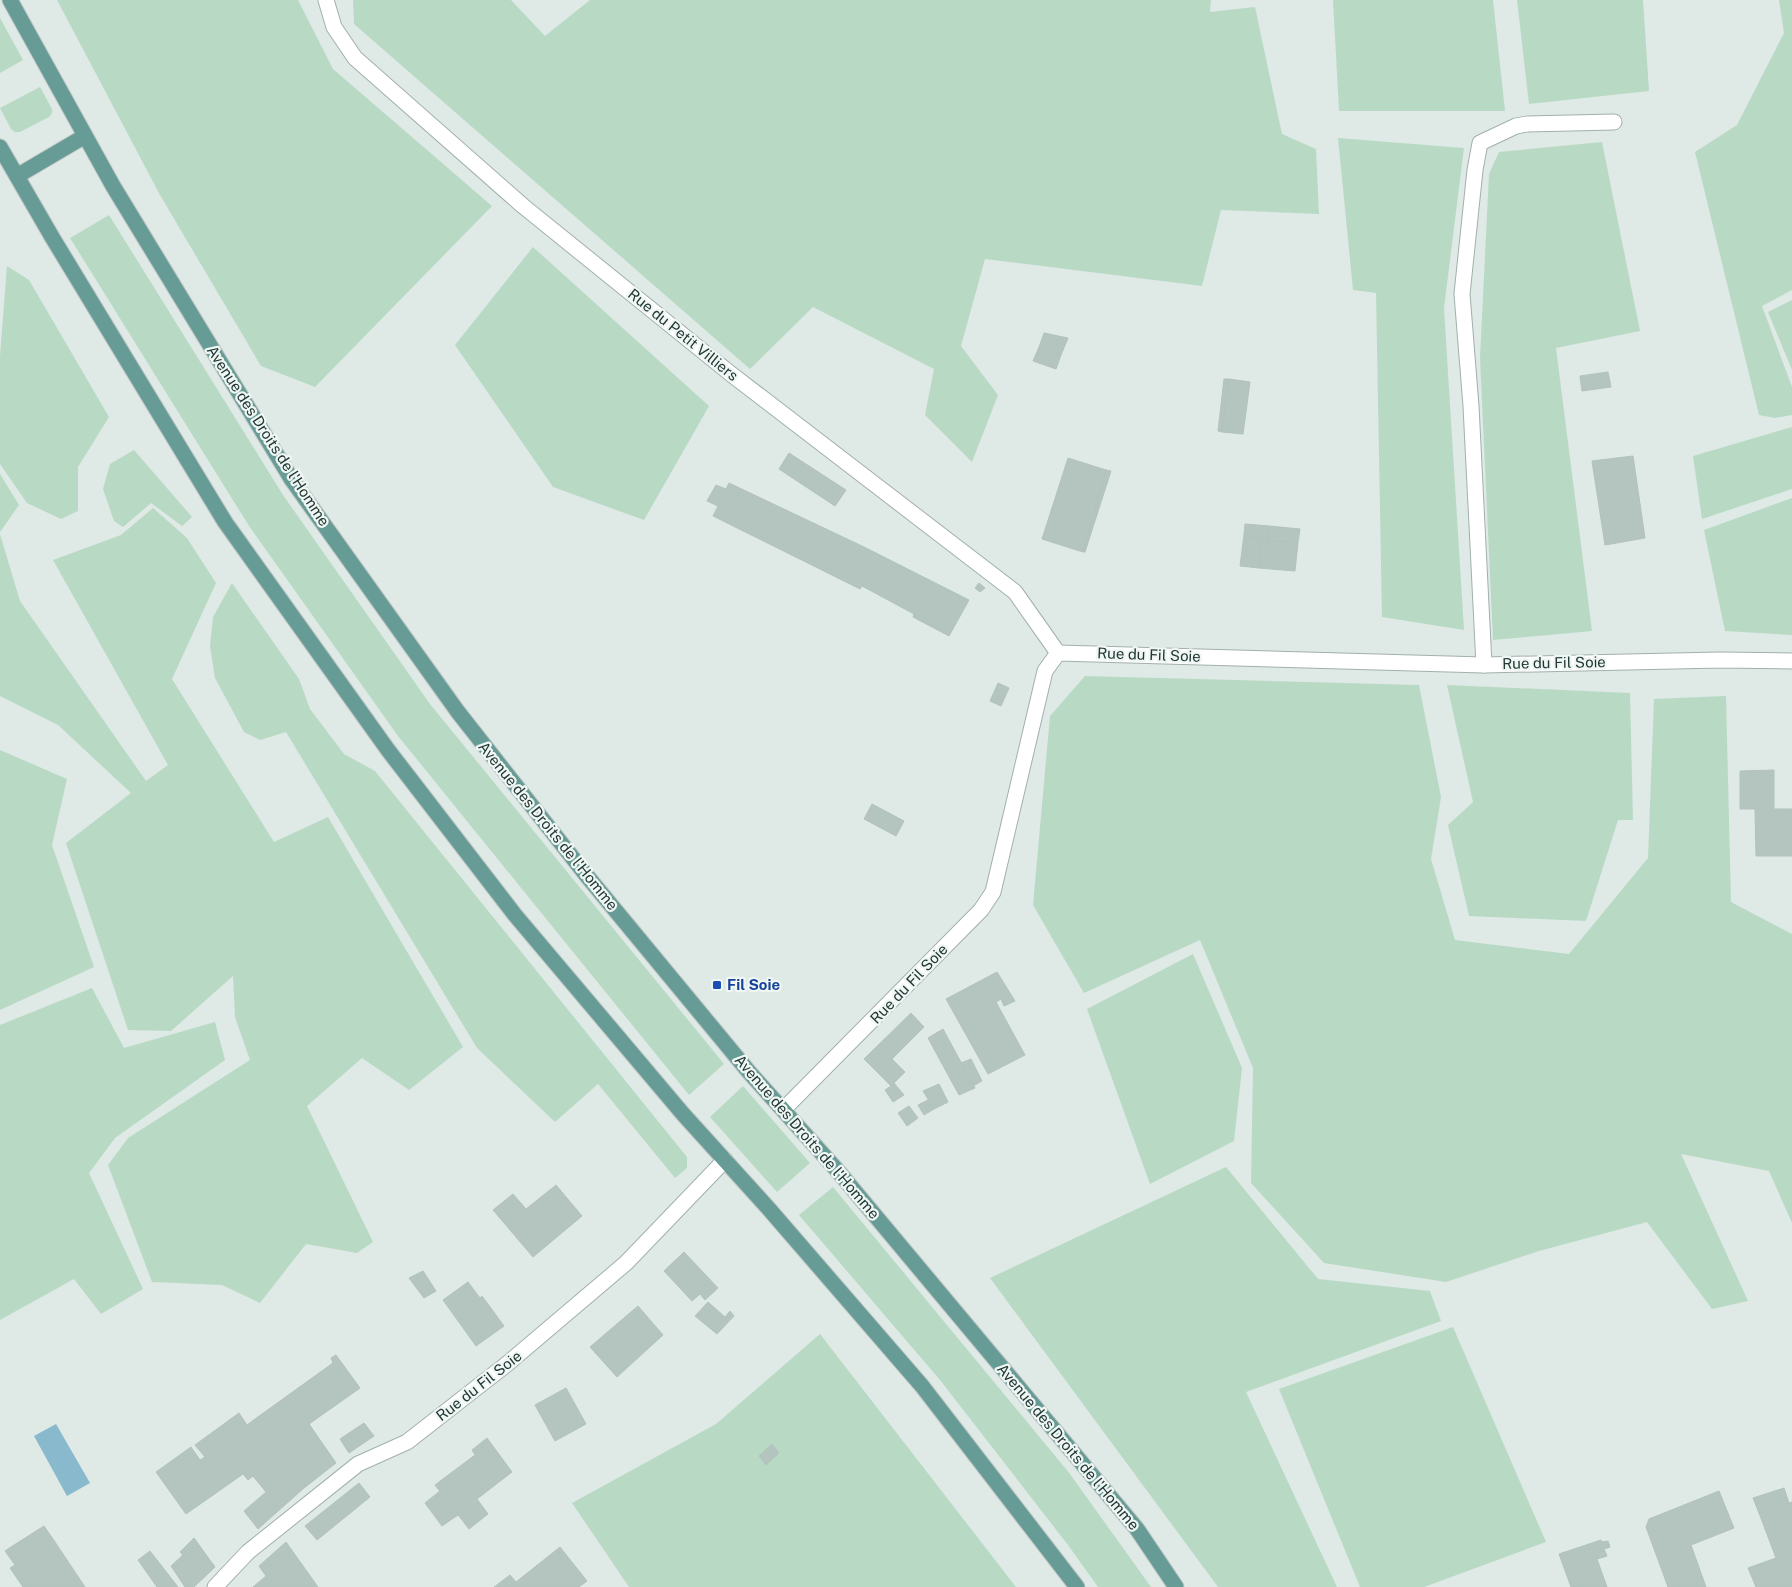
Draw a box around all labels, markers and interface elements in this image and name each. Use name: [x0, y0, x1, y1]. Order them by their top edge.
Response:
street label: Rue du Petit Villiers: [625, 285, 742, 384]
street label: Avenue des Droits de l'Homme: [204, 342, 333, 529]
street label: Rue du Fil Soie: [1097, 644, 1201, 665]
street label: Rue du Fil Soie: [1502, 653, 1606, 672]
street label: Avenue des Droits de l'Homme: [475, 738, 622, 913]
street label: Rue du Fil Soie: [867, 941, 951, 1027]
place label: Fil Soie: [727, 976, 780, 993]
marker: Fil Soie: [711, 979, 723, 991]
street label: Avenue des Droits de l'Homme: [732, 1051, 883, 1222]
street label: Rue du Fil Soie: [433, 1347, 525, 1424]
street label: Avenue des Droits de l'Homme: [994, 1360, 1143, 1533]

